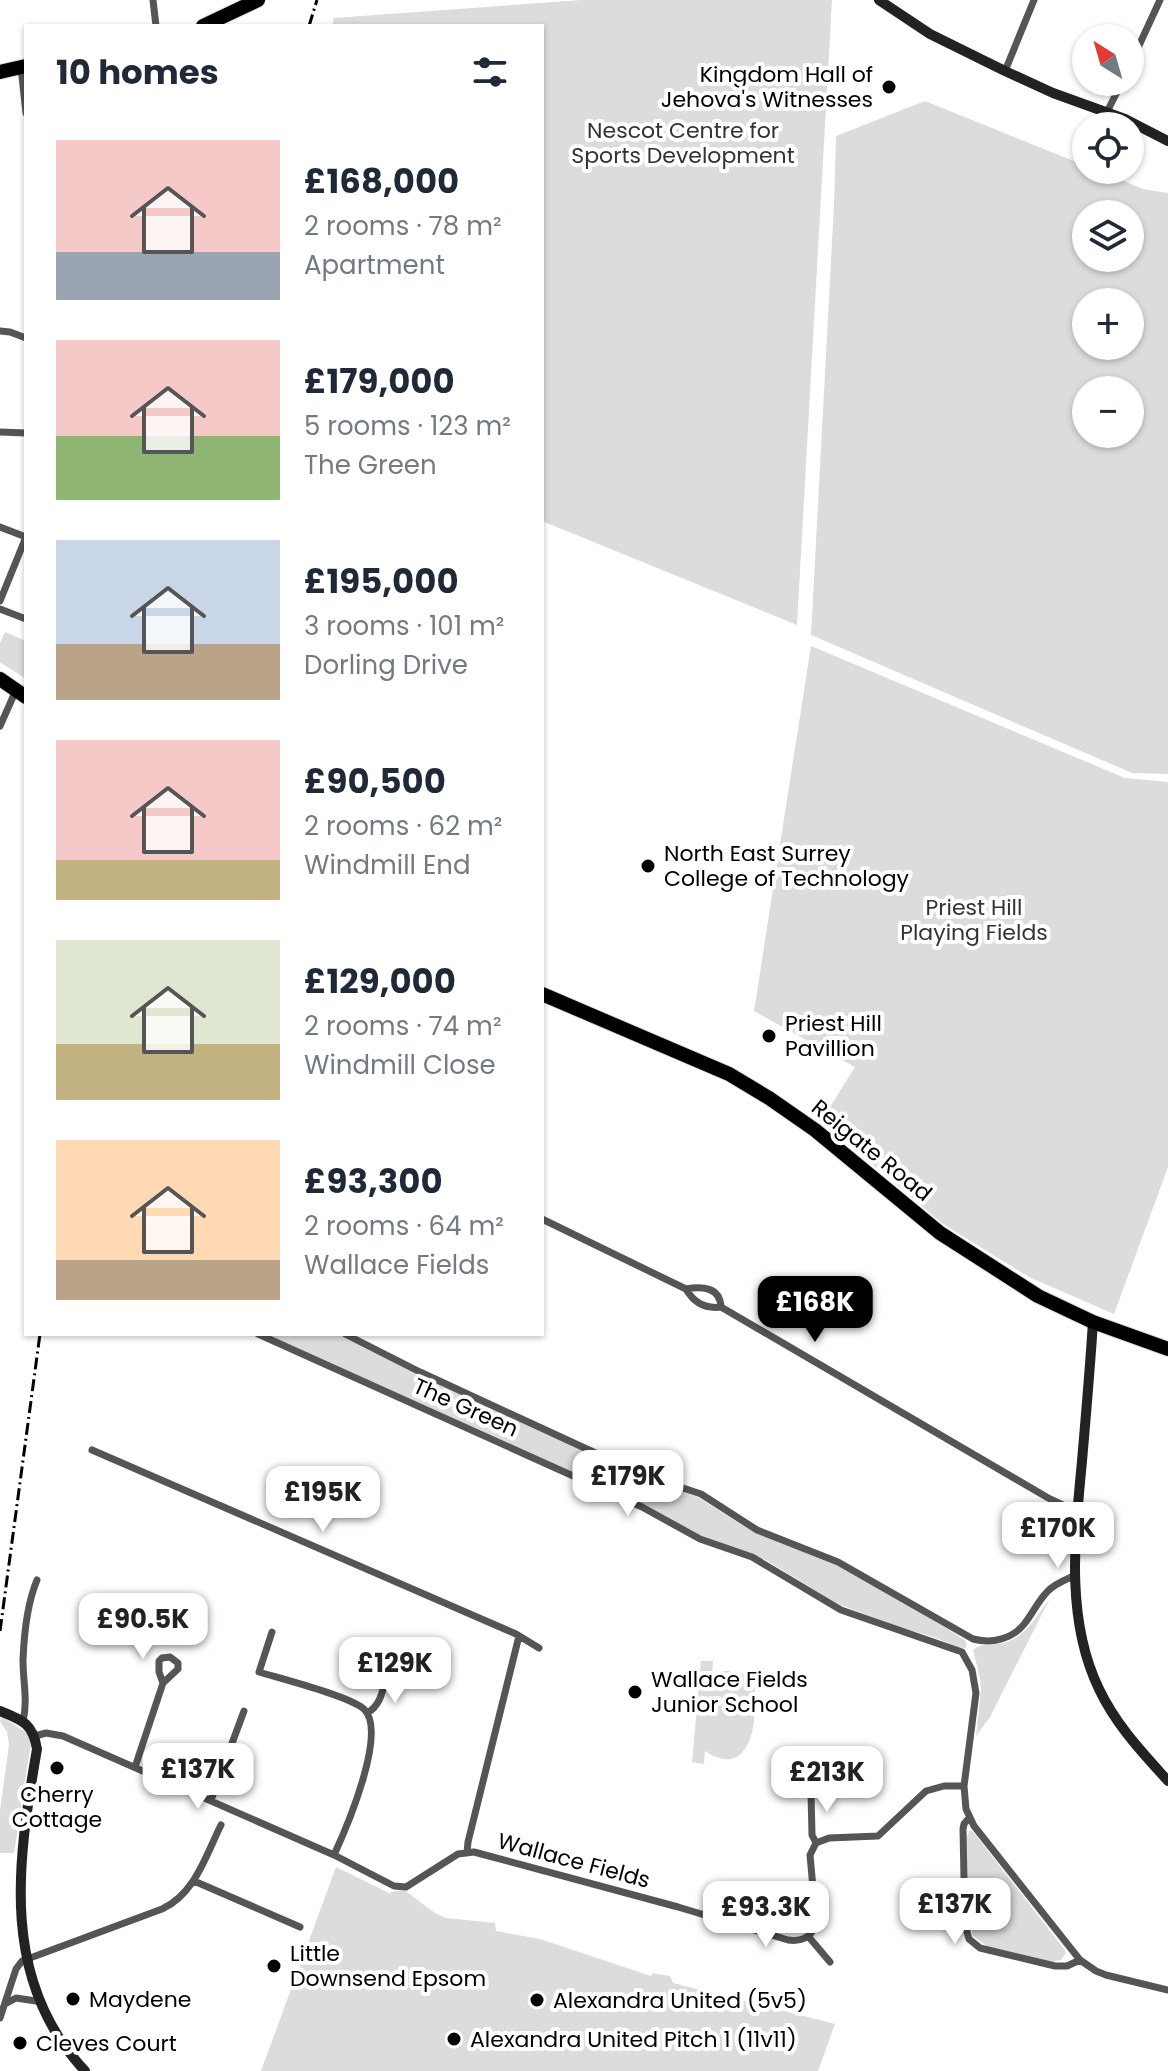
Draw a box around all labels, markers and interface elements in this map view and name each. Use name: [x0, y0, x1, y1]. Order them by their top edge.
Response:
north arrow: [1072, 24, 1144, 96]
map controls: [1072, 24, 1144, 448]
text: 10 homes: [56, 48, 219, 96]
icon: filters: [468, 50, 512, 94]
place label: Kingdom Hall of Jehova's Witnesses: [661, 59, 873, 115]
marker: Kingdom Hall of Jehova's Witnesses: [880, 78, 898, 96]
button: locate: [1072, 112, 1144, 184]
park label: Nescot Centre for Sports Development: [571, 115, 795, 171]
text: £168,000: [304, 157, 459, 205]
icon: home: [120, 172, 216, 268]
button: layers: [1072, 200, 1144, 272]
text: 2 rooms · 78 m²: [304, 208, 502, 244]
text: Apartment: [304, 247, 445, 283]
button: +: [1072, 288, 1144, 360]
text: £179,000: [304, 357, 455, 405]
icon: home: [120, 372, 216, 468]
button: −: [1072, 376, 1144, 448]
text: 5 rooms · 123 m²: [304, 408, 511, 444]
text: The Green: [304, 447, 437, 483]
text: £195,000: [304, 557, 459, 605]
icon: home: [120, 572, 216, 668]
text: 3 rooms · 101 m²: [304, 608, 504, 644]
text: Dorling Drive: [304, 647, 468, 683]
text: £90,500: [304, 757, 446, 805]
icon: home: [120, 772, 216, 868]
text: 2 rooms · 62 m²: [304, 808, 502, 844]
place label: North East Surrey College of Technology: [664, 838, 910, 894]
text: Windmill End: [304, 847, 470, 883]
marker: North East Surrey College of Technology: [639, 857, 657, 875]
park label: Priest Hill Playing Fields: [900, 892, 1048, 948]
text: £129,000: [304, 957, 456, 1005]
icon: home: [120, 972, 216, 1068]
text: 2 rooms · 74 m²: [304, 1008, 501, 1044]
place label: Priest Hill Pavillion: [785, 1008, 882, 1064]
marker: Priest Hill Pavillion: [760, 1027, 778, 1045]
text: Windmill Close: [304, 1047, 496, 1083]
street label: Reigate Road: [805, 1092, 939, 1209]
text: £93,300: [304, 1157, 443, 1205]
icon: home: [120, 1172, 216, 1268]
text: 2 rooms · 64 m²: [304, 1208, 504, 1244]
text: Wallace Fields: [304, 1247, 489, 1283]
pin: £168K: [759, 1276, 871, 1344]
text: £168K: [776, 1284, 854, 1320]
street label: The Green: [408, 1370, 523, 1444]
pin: £179K: [572, 1450, 684, 1518]
text: £179K: [590, 1458, 666, 1494]
pin: £195K: [267, 1466, 379, 1534]
text: £195K: [284, 1474, 362, 1510]
pin: £170K: [1002, 1502, 1114, 1570]
text: £170K: [1020, 1510, 1096, 1546]
pin: £90.5K: [78, 1593, 208, 1661]
text: £90.5K: [97, 1601, 189, 1637]
pin: £129K: [339, 1637, 451, 1705]
text: £129K: [357, 1645, 433, 1681]
place label: Wallace Fields Junior School: [651, 1664, 808, 1720]
marker: Wallace Fields Junior School: [626, 1683, 644, 1701]
pin: £137K: [142, 1743, 254, 1811]
pin: £213K: [771, 1746, 883, 1814]
text: £137K: [161, 1751, 235, 1787]
text: £213K: [789, 1754, 865, 1790]
marker: Cherry Cottage: [48, 1759, 66, 1777]
place label: Cherry Cottage: [12, 1779, 102, 1835]
street label: Wallace Fields: [494, 1825, 654, 1896]
pin: £137K: [899, 1878, 1011, 1946]
pin: £93.3K: [701, 1881, 831, 1949]
text: £137K: [918, 1886, 992, 1922]
text: £93.3K: [721, 1889, 811, 1925]
place label: Little Downsend Epsom: [290, 1938, 486, 1994]
marker: Little Downsend Epsom: [265, 1957, 283, 1975]
place label: Maydene: [89, 1984, 191, 2015]
place label: Alexandra United (5v5): [553, 1985, 807, 2016]
marker: Maydene: [64, 1990, 82, 2008]
marker: Alexandra United (5v5): [528, 1991, 546, 2009]
place label: Alexandra United Pitch 1 (11v11): [470, 2024, 797, 2055]
place label: Cleves Court: [36, 2028, 177, 2059]
marker: Alexandra United Pitch 1 (11v11): [445, 2030, 463, 2048]
marker: Cleves Court: [11, 2034, 29, 2052]

